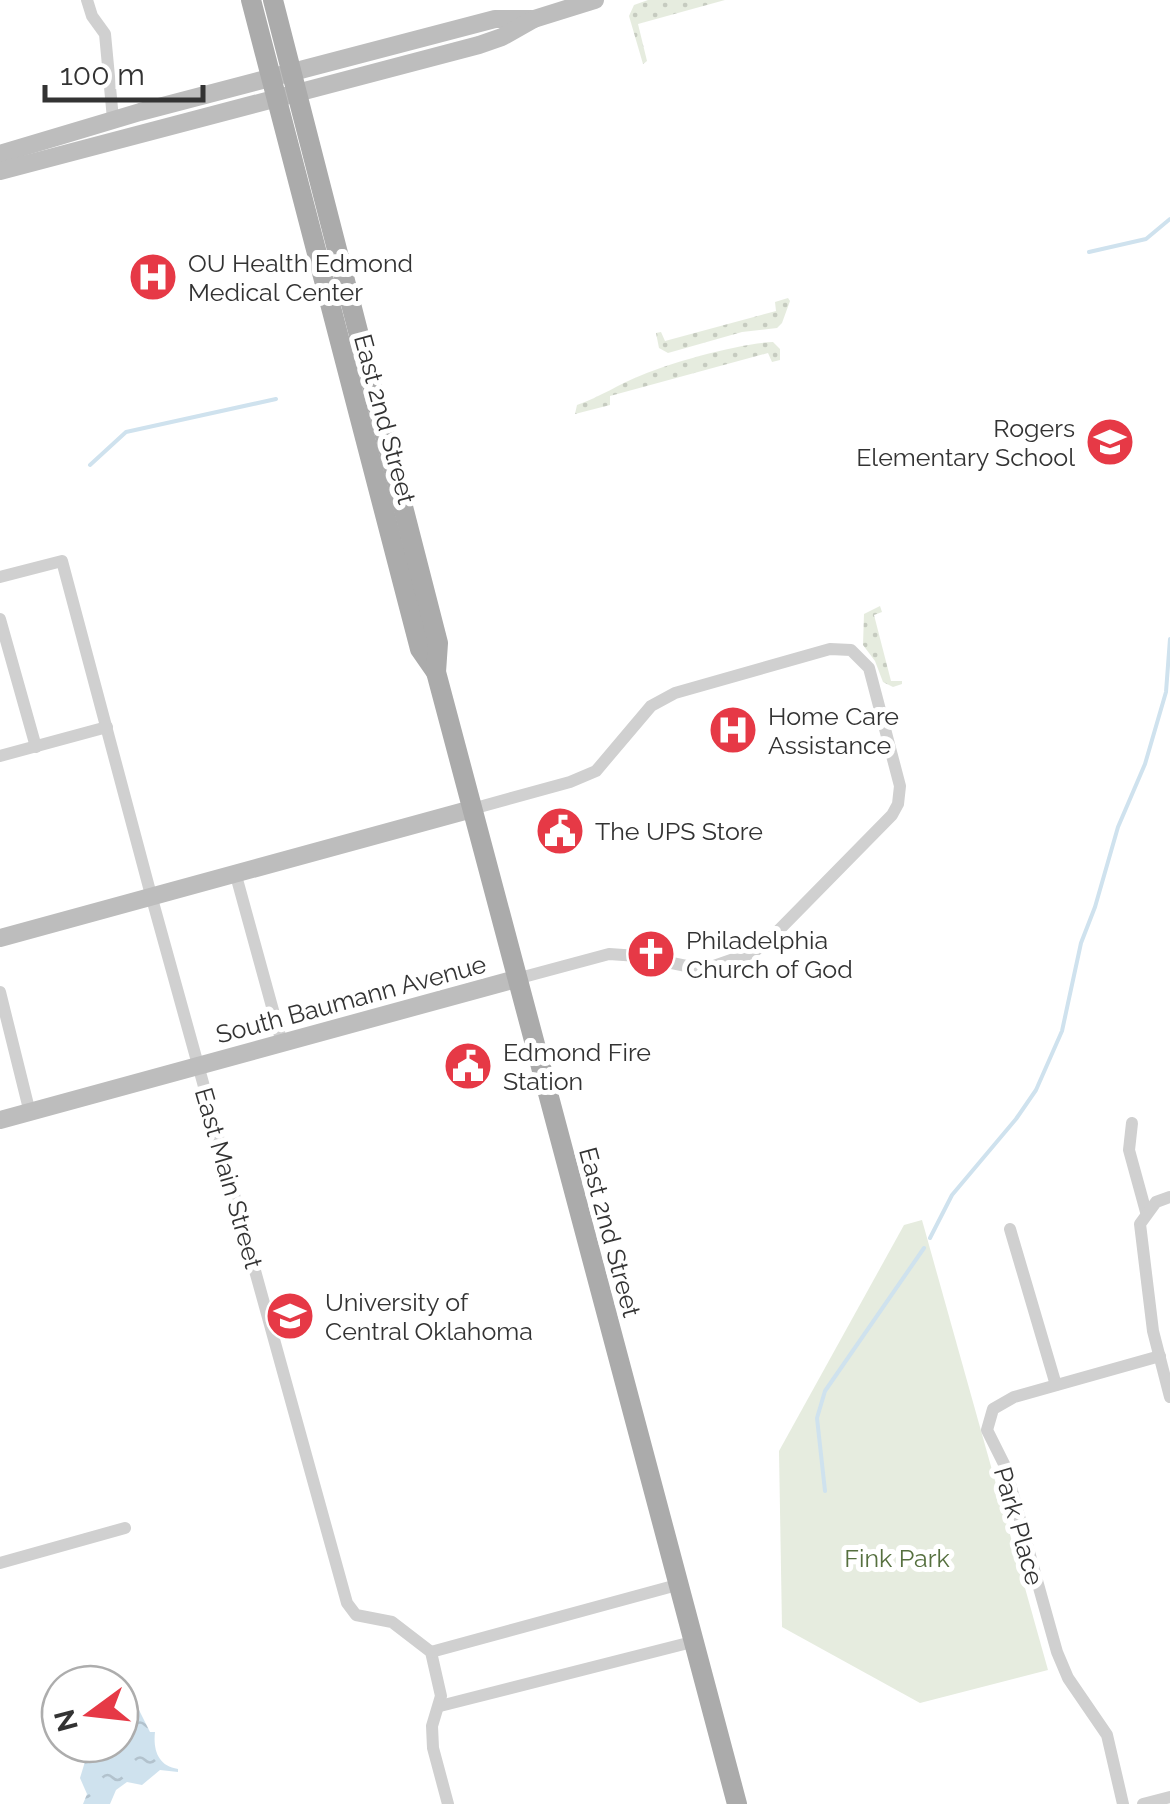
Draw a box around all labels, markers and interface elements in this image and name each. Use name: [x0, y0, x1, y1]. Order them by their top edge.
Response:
scale bar: [45, 40, 202, 102]
text: 100 m: [60, 57, 145, 92]
place label: OU Health Edmond Medical Center: [188, 248, 413, 307]
hospital icon: OU Health Edmond Medical Center: [127, 251, 179, 303]
street label: East 2nd Street: [348, 331, 422, 508]
place label: Rogers Elementary School: [856, 413, 1075, 472]
school or university icon: Rogers Elementary School: [1084, 416, 1136, 468]
place label: Home Care Assistance: [768, 701, 899, 760]
hospital icon: Home Care Assistance: [707, 704, 759, 756]
public building icon: The UPS Store: [534, 805, 586, 857]
place label: The UPS Store: [595, 816, 763, 846]
place label: Philadelphia Church of God: [686, 925, 853, 984]
church icon: Philadelphia Church of God: [625, 928, 677, 980]
street label: South Baumann Avenue: [213, 948, 489, 1050]
place label: Edmond Fire Station: [503, 1037, 651, 1096]
public building icon: Edmond Fire Station: [442, 1040, 494, 1092]
street label: East Main Street: [189, 1084, 269, 1272]
street label: East 2nd Street: [573, 1144, 647, 1321]
place label: University of Central Oklahoma: [325, 1287, 533, 1346]
school or university icon: University of Central Oklahoma: [264, 1290, 316, 1342]
street label: Park Place: [988, 1463, 1050, 1589]
park label: Fink Park: [844, 1543, 950, 1573]
north arrow: [40, 1664, 140, 1764]
text: N: [48, 1706, 85, 1735]

